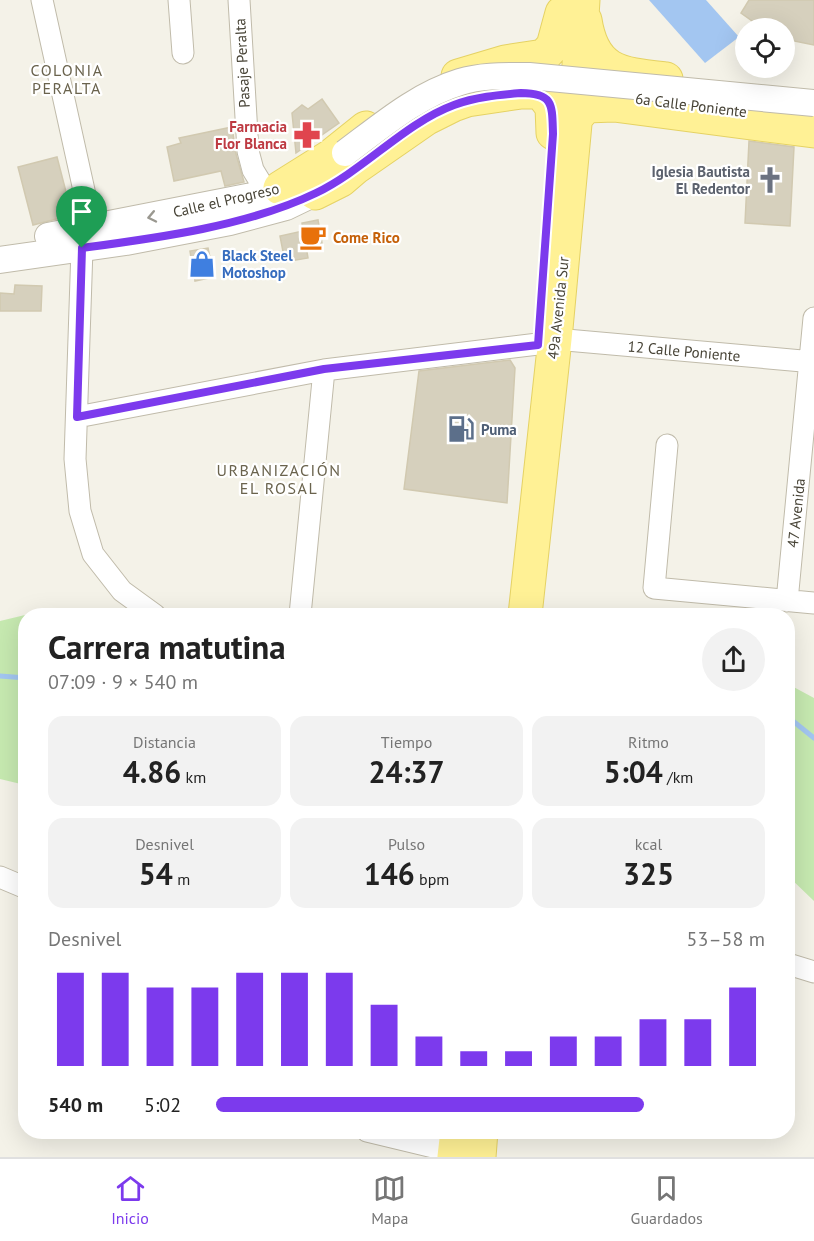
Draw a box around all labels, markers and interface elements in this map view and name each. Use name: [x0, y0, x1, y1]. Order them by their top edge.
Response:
street label: Pasaje Peralta: [230, 18, 254, 108]
map controls: [735, 18, 795, 78]
button: locate: [735, 18, 795, 78]
district label: COLONIA PERALTA: [30, 60, 104, 98]
street label: 6a Calle Poniente: [634, 89, 748, 121]
place label: Farmacia Flor Blanca: [215, 117, 287, 153]
pharmacy icon: Farmacia Flor Blanca: [292, 120, 322, 150]
place label: Iglesia Bautista El Redentor: [651, 162, 751, 198]
church icon: Iglesia Bautista El Redentor: [755, 165, 785, 195]
street label: Calle el Progreso: [171, 179, 281, 221]
pin: [56, 186, 107, 248]
icon: arrive: [65, 195, 98, 228]
one-way arrow: [147, 210, 157, 223]
cafe icon: Come Rico: [298, 222, 328, 252]
place label: Come Rico: [333, 228, 400, 247]
place label: Black Steel Motoshop: [222, 246, 293, 282]
shop icon: Black Steel Motoshop: [187, 249, 217, 279]
street label: 49a Avenida Sur: [543, 256, 573, 360]
street label: 12 Calle Poniente: [627, 337, 741, 365]
fuel station icon: Puma: [446, 414, 476, 444]
place label: Puma: [481, 420, 517, 439]
district label: URBANIZACIÓN EL ROSAL: [217, 460, 341, 498]
street label: 47 Avenida: [783, 477, 809, 549]
text: Carrera matutina: [48, 625, 286, 668]
button: share: [702, 628, 765, 691]
text: 07:09 · 9 × 540 m: [48, 669, 198, 695]
text: Distancia: [133, 732, 196, 752]
text: Tiempo: [381, 732, 432, 752]
text: Ritmo: [628, 732, 669, 752]
text: 4.86: [123, 752, 181, 791]
text: 24:37: [368, 752, 445, 791]
text: 5:04: [604, 752, 663, 791]
text: km: [181, 767, 206, 787]
text: /km: [663, 767, 693, 787]
text: Desnivel: [135, 834, 194, 854]
text: Pulso: [388, 834, 425, 854]
text: kcal: [635, 834, 662, 854]
text: 54: [139, 854, 173, 893]
text: 146: [364, 854, 415, 893]
text: 325: [623, 854, 674, 893]
text: m: [173, 869, 190, 889]
text: bpm: [415, 869, 449, 889]
text: Desnivel: [48, 926, 121, 952]
text: 53–58 m: [687, 926, 765, 952]
text: 540 m: [48, 1092, 103, 1118]
text: 5:02: [144, 1092, 181, 1118]
tab: Inicio: [111, 1172, 149, 1228]
tab: Mapa: [371, 1172, 408, 1228]
tab: Guardados: [631, 1172, 703, 1228]

